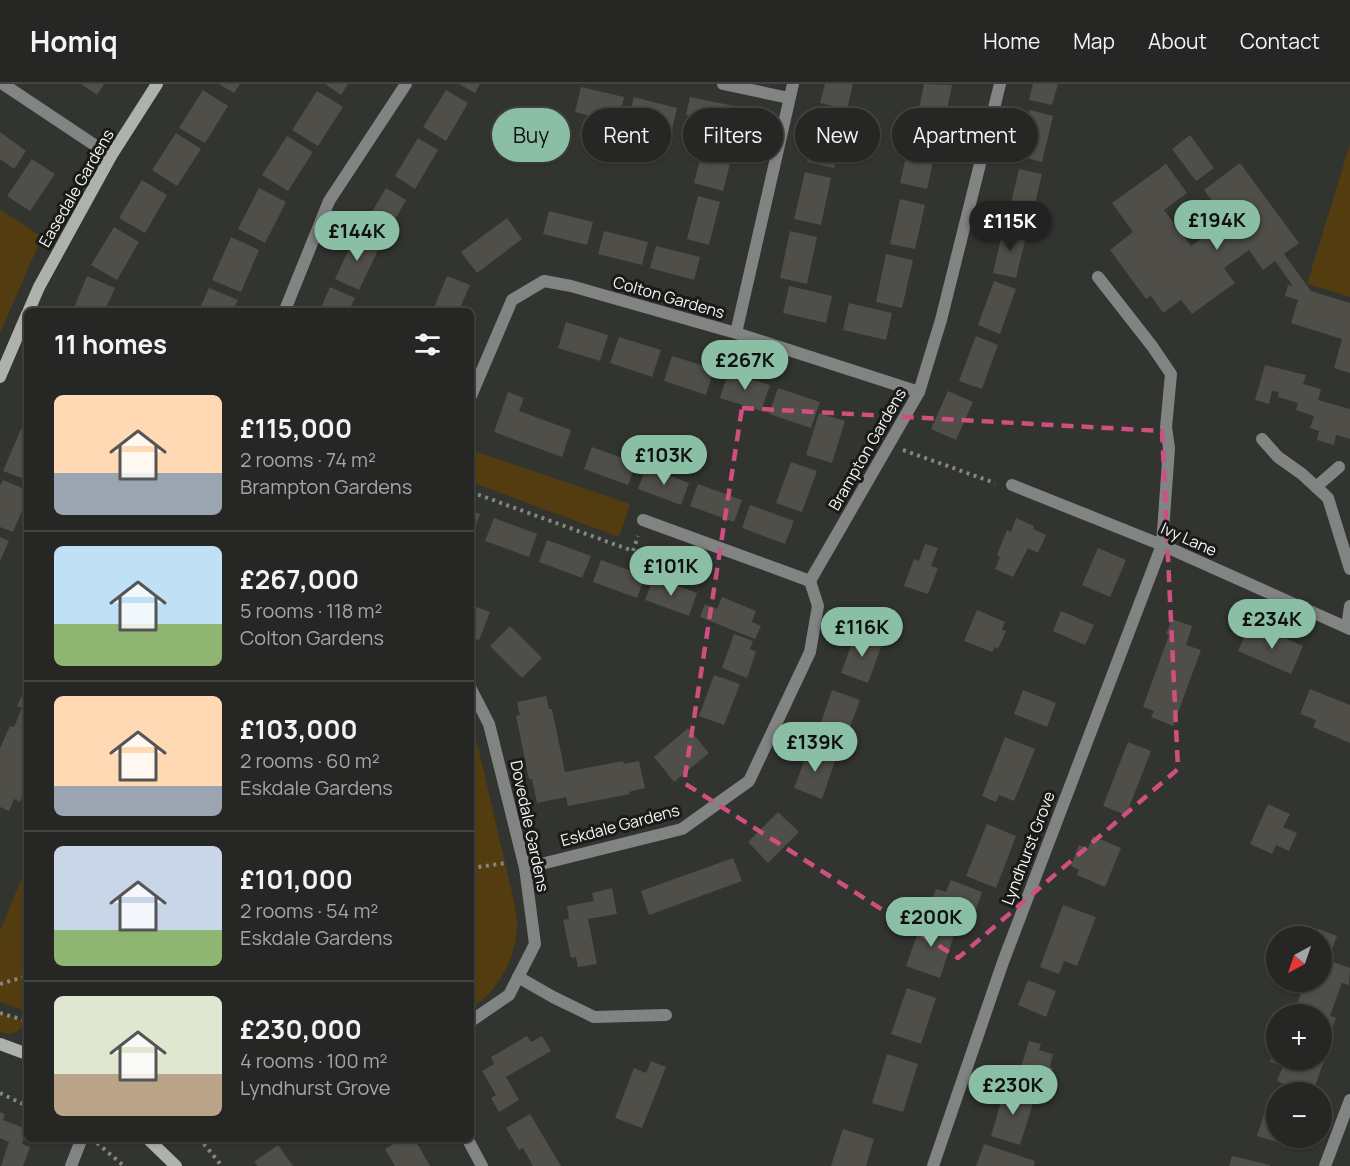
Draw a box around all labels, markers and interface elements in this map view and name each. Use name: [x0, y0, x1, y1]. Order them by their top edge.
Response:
text: Homiq: [30, 22, 118, 60]
text: Home: [983, 27, 1040, 55]
text: Map: [1073, 27, 1115, 55]
text: About: [1148, 27, 1207, 55]
text: Contact: [1240, 27, 1320, 55]
chip: Buy: [492, 108, 570, 162]
chip: Rent: [582, 108, 671, 162]
chip: Filters: [683, 108, 783, 162]
chip: New: [795, 108, 880, 162]
chip: Apartment: [892, 108, 1038, 162]
street label: Easedale Gardens: [33, 125, 119, 251]
pin: £194K: [1175, 200, 1259, 251]
pin: £115K: [968, 201, 1052, 252]
text: £194K: [1188, 206, 1246, 233]
text: £115K: [983, 207, 1037, 234]
pin: £144K: [315, 211, 399, 262]
text: £144K: [328, 217, 386, 244]
street label: Colton Gardens: [611, 271, 727, 323]
text: 11 homes: [54, 326, 167, 362]
icon: filters: [411, 328, 444, 361]
pin: £267K: [703, 340, 787, 391]
text: £267K: [715, 346, 775, 373]
street label: Brampton Gardens: [823, 384, 911, 514]
text: £115,000: [240, 410, 352, 446]
icon: home: [102, 419, 174, 491]
pin: £103K: [622, 435, 706, 486]
text: £103K: [635, 441, 693, 468]
text: 2 rooms · 74 m²: [240, 446, 376, 473]
text: Brampton Gardens: [240, 473, 412, 500]
street label: Ivy Lane: [1157, 517, 1221, 561]
pin: £101K: [629, 546, 713, 597]
text: £101K: [643, 552, 699, 579]
text: £267,000: [240, 561, 359, 597]
icon: home: [102, 570, 174, 642]
text: 5 rooms · 118 m²: [240, 597, 382, 624]
pin: £234K: [1230, 599, 1314, 650]
text: £234K: [1242, 605, 1302, 632]
pin: £116K: [820, 607, 904, 658]
text: £116K: [835, 613, 889, 640]
text: Colton Gardens: [240, 624, 384, 651]
text: £103,000: [240, 711, 358, 747]
icon: home: [102, 720, 174, 792]
pin: £139K: [773, 722, 857, 773]
text: £139K: [786, 728, 844, 755]
text: 2 rooms · 60 m²: [240, 747, 380, 774]
street label: Dovedale Gardens: [505, 758, 555, 894]
text: Eskdale Gardens: [240, 774, 393, 801]
street label: Lyndhurst Grove: [996, 788, 1060, 908]
street label: Eskdale Gardens: [558, 799, 682, 851]
text: £101,000: [240, 861, 353, 897]
icon: home: [102, 870, 174, 942]
text: 2 rooms · 54 m²: [240, 897, 378, 924]
pin: £200K: [889, 897, 973, 948]
text: £200K: [900, 903, 962, 930]
text: Eskdale Gardens: [240, 924, 393, 951]
north arrow: [1266, 926, 1332, 992]
map controls: [1266, 926, 1332, 1148]
button: +: [1266, 1004, 1332, 1070]
text: £230,000: [240, 1011, 362, 1047]
icon: home: [102, 1020, 174, 1092]
text: 4 rooms · 100 m²: [240, 1047, 388, 1074]
pin: £230K: [971, 1065, 1055, 1116]
text: £230K: [982, 1071, 1044, 1098]
text: Lyndhurst Grove: [240, 1074, 391, 1101]
button: −: [1266, 1082, 1332, 1148]

